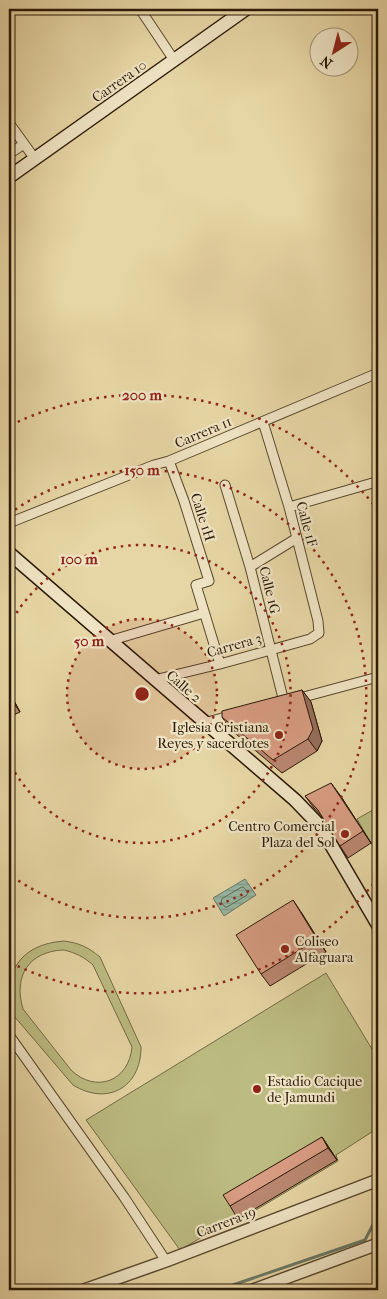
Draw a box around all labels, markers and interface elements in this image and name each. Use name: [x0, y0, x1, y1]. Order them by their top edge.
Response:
north arrow: [310, 28, 360, 78]
text: N: [317, 52, 336, 72]
street label: Carrera 10: [89, 56, 150, 106]
text: 200 m: [122, 386, 162, 404]
street label: Carrera 11: [172, 413, 234, 452]
text: 150 m: [124, 461, 160, 479]
street label: Calle 1H: [187, 491, 218, 543]
street label: Calle 1F: [292, 500, 321, 549]
text: 100 m: [60, 550, 98, 568]
street label: Calle 1G: [255, 565, 284, 616]
street label: Carrera 3: [205, 630, 263, 661]
text: 50 m: [74, 632, 105, 650]
street label: Calle 2: [163, 667, 205, 706]
centre of rings: [133, 685, 151, 703]
place label: Iglesia Cristiana Reyes y sacerdotes: [157, 719, 270, 752]
marker: Iglesia Cristiana Reyes y sacerdotes: [273, 729, 285, 741]
place label: Centro Comercial Plaza del Sol: [228, 818, 335, 851]
marker: Centro Comercial Plaza del Sol: [339, 828, 351, 840]
place label: Coliseo Alfaguara: [294, 933, 354, 966]
marker: Coliseo Alfaguara: [279, 943, 291, 955]
place label: Estadio Cacique de Jamundi: [267, 1073, 362, 1106]
marker: Estadio Cacique de Jamundi: [251, 1083, 263, 1095]
street label: Carrera 19: [194, 1203, 258, 1242]

